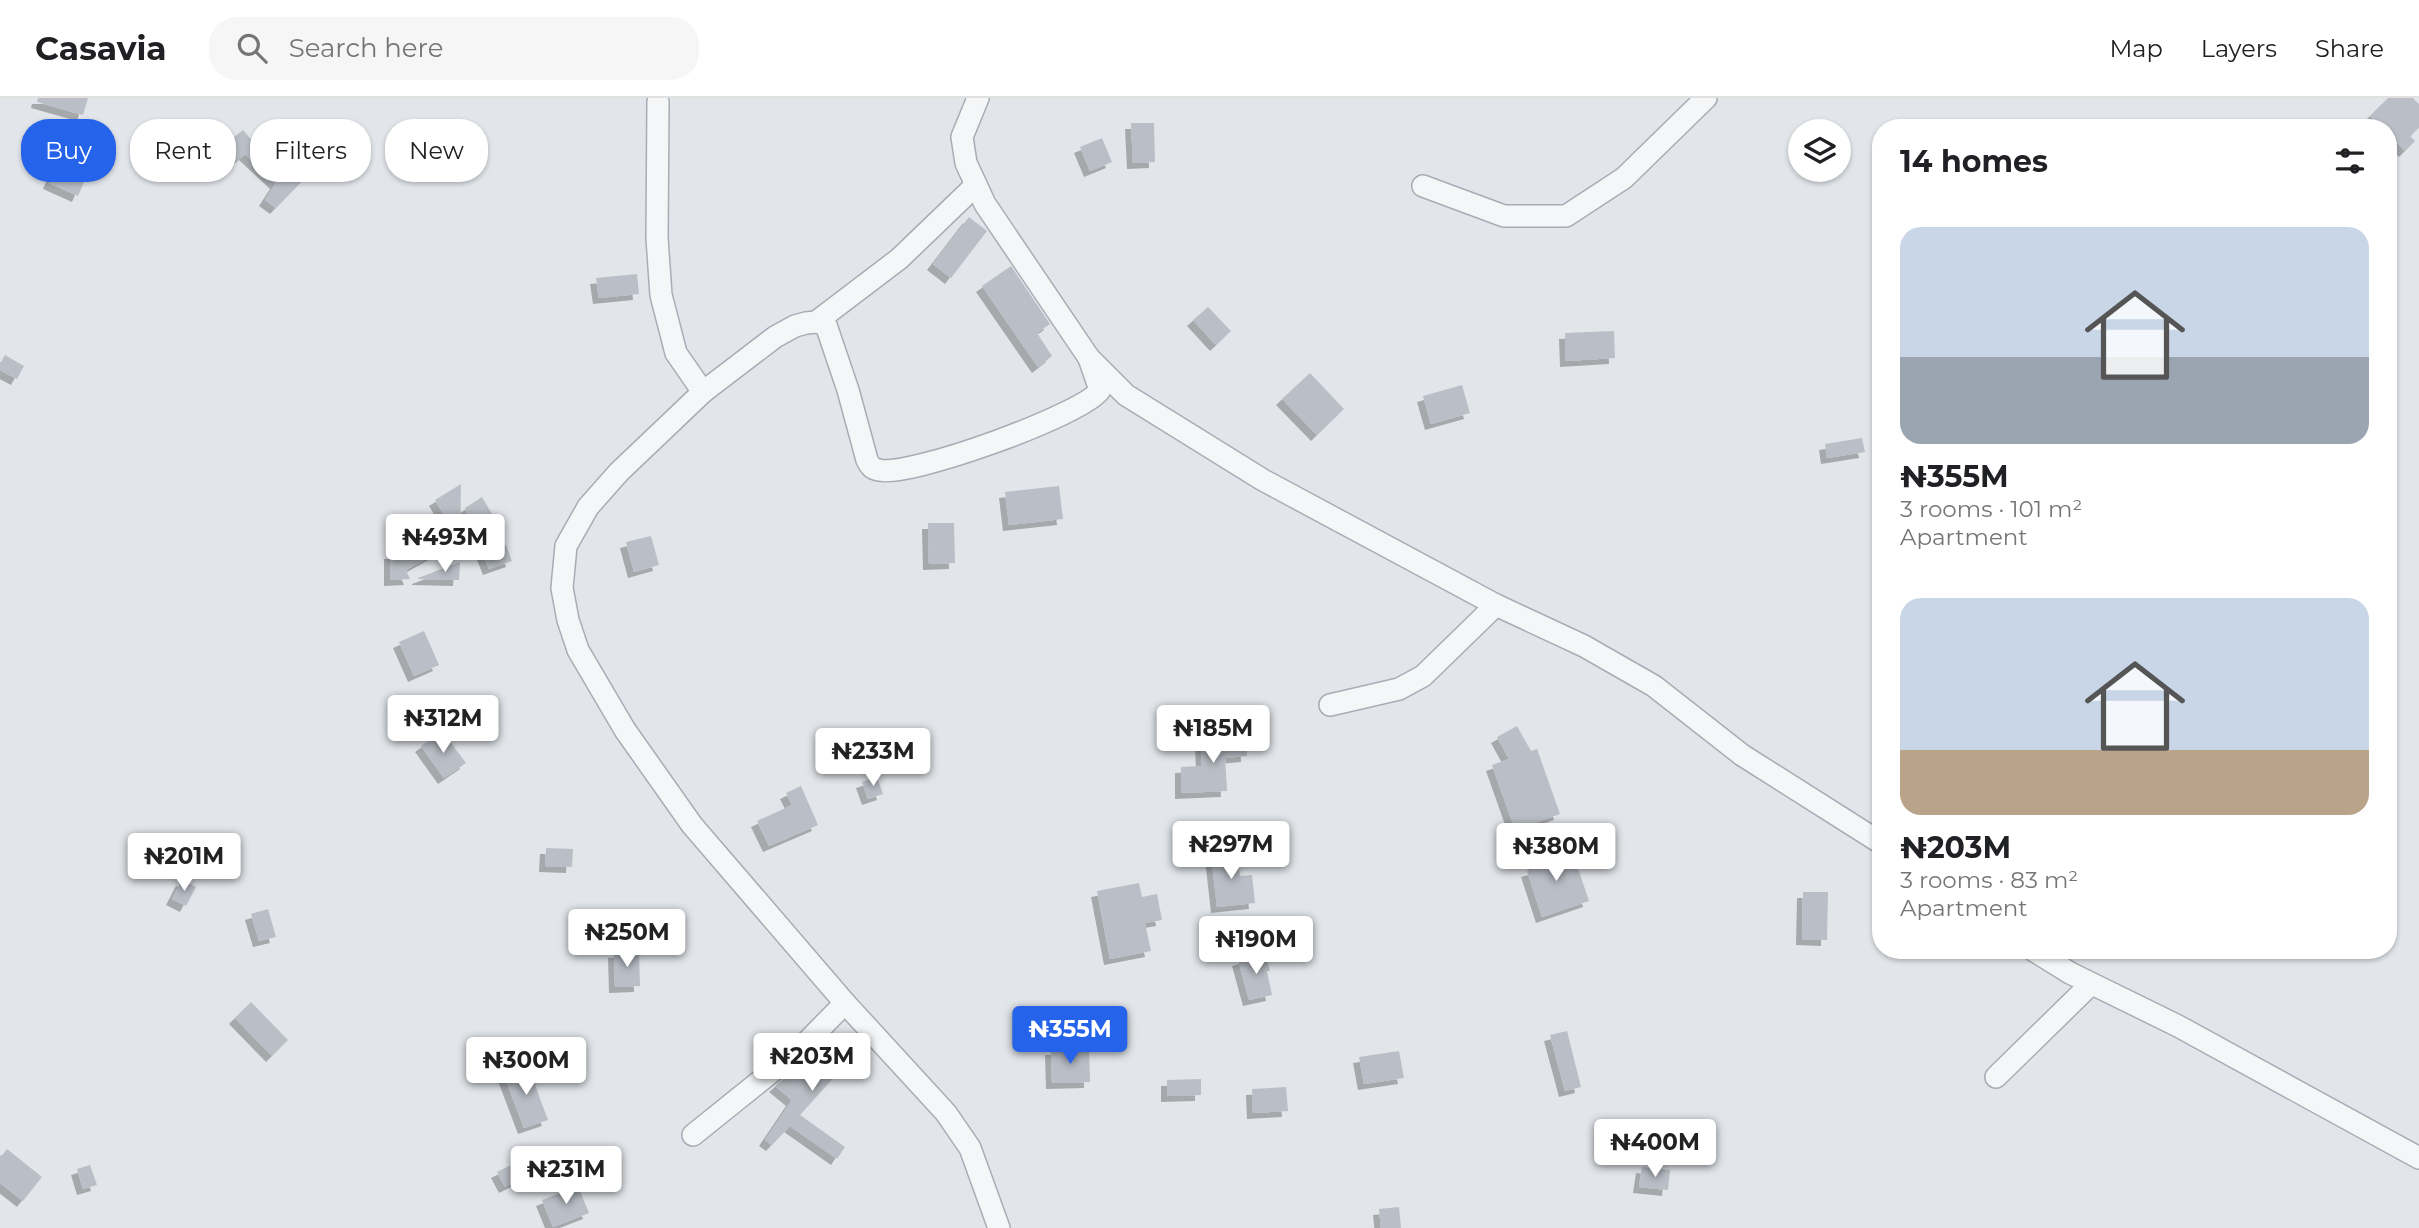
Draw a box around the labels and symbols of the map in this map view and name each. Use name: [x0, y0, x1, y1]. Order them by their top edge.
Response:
pin: ₦493M: [396, 514, 494, 574]
pin: ₦312M: [394, 696, 492, 755]
pin: ₦185M: [1164, 706, 1262, 765]
pin: ₦233M: [824, 728, 922, 788]
pin: ₦297M: [1182, 822, 1280, 881]
pin: ₦380M: [1507, 824, 1605, 883]
pin: ₦201M: [135, 834, 233, 893]
pin: ₦250M: [578, 910, 676, 969]
pin: ₦190M: [1207, 916, 1305, 976]
pin: ₦355M: [1021, 1006, 1119, 1066]
pin: ₦203M: [763, 1034, 861, 1093]
pin: ₦300M: [477, 1038, 575, 1097]
pin: ₦400M: [1606, 1119, 1704, 1179]
pin: ₦231M: [517, 1146, 615, 1206]

